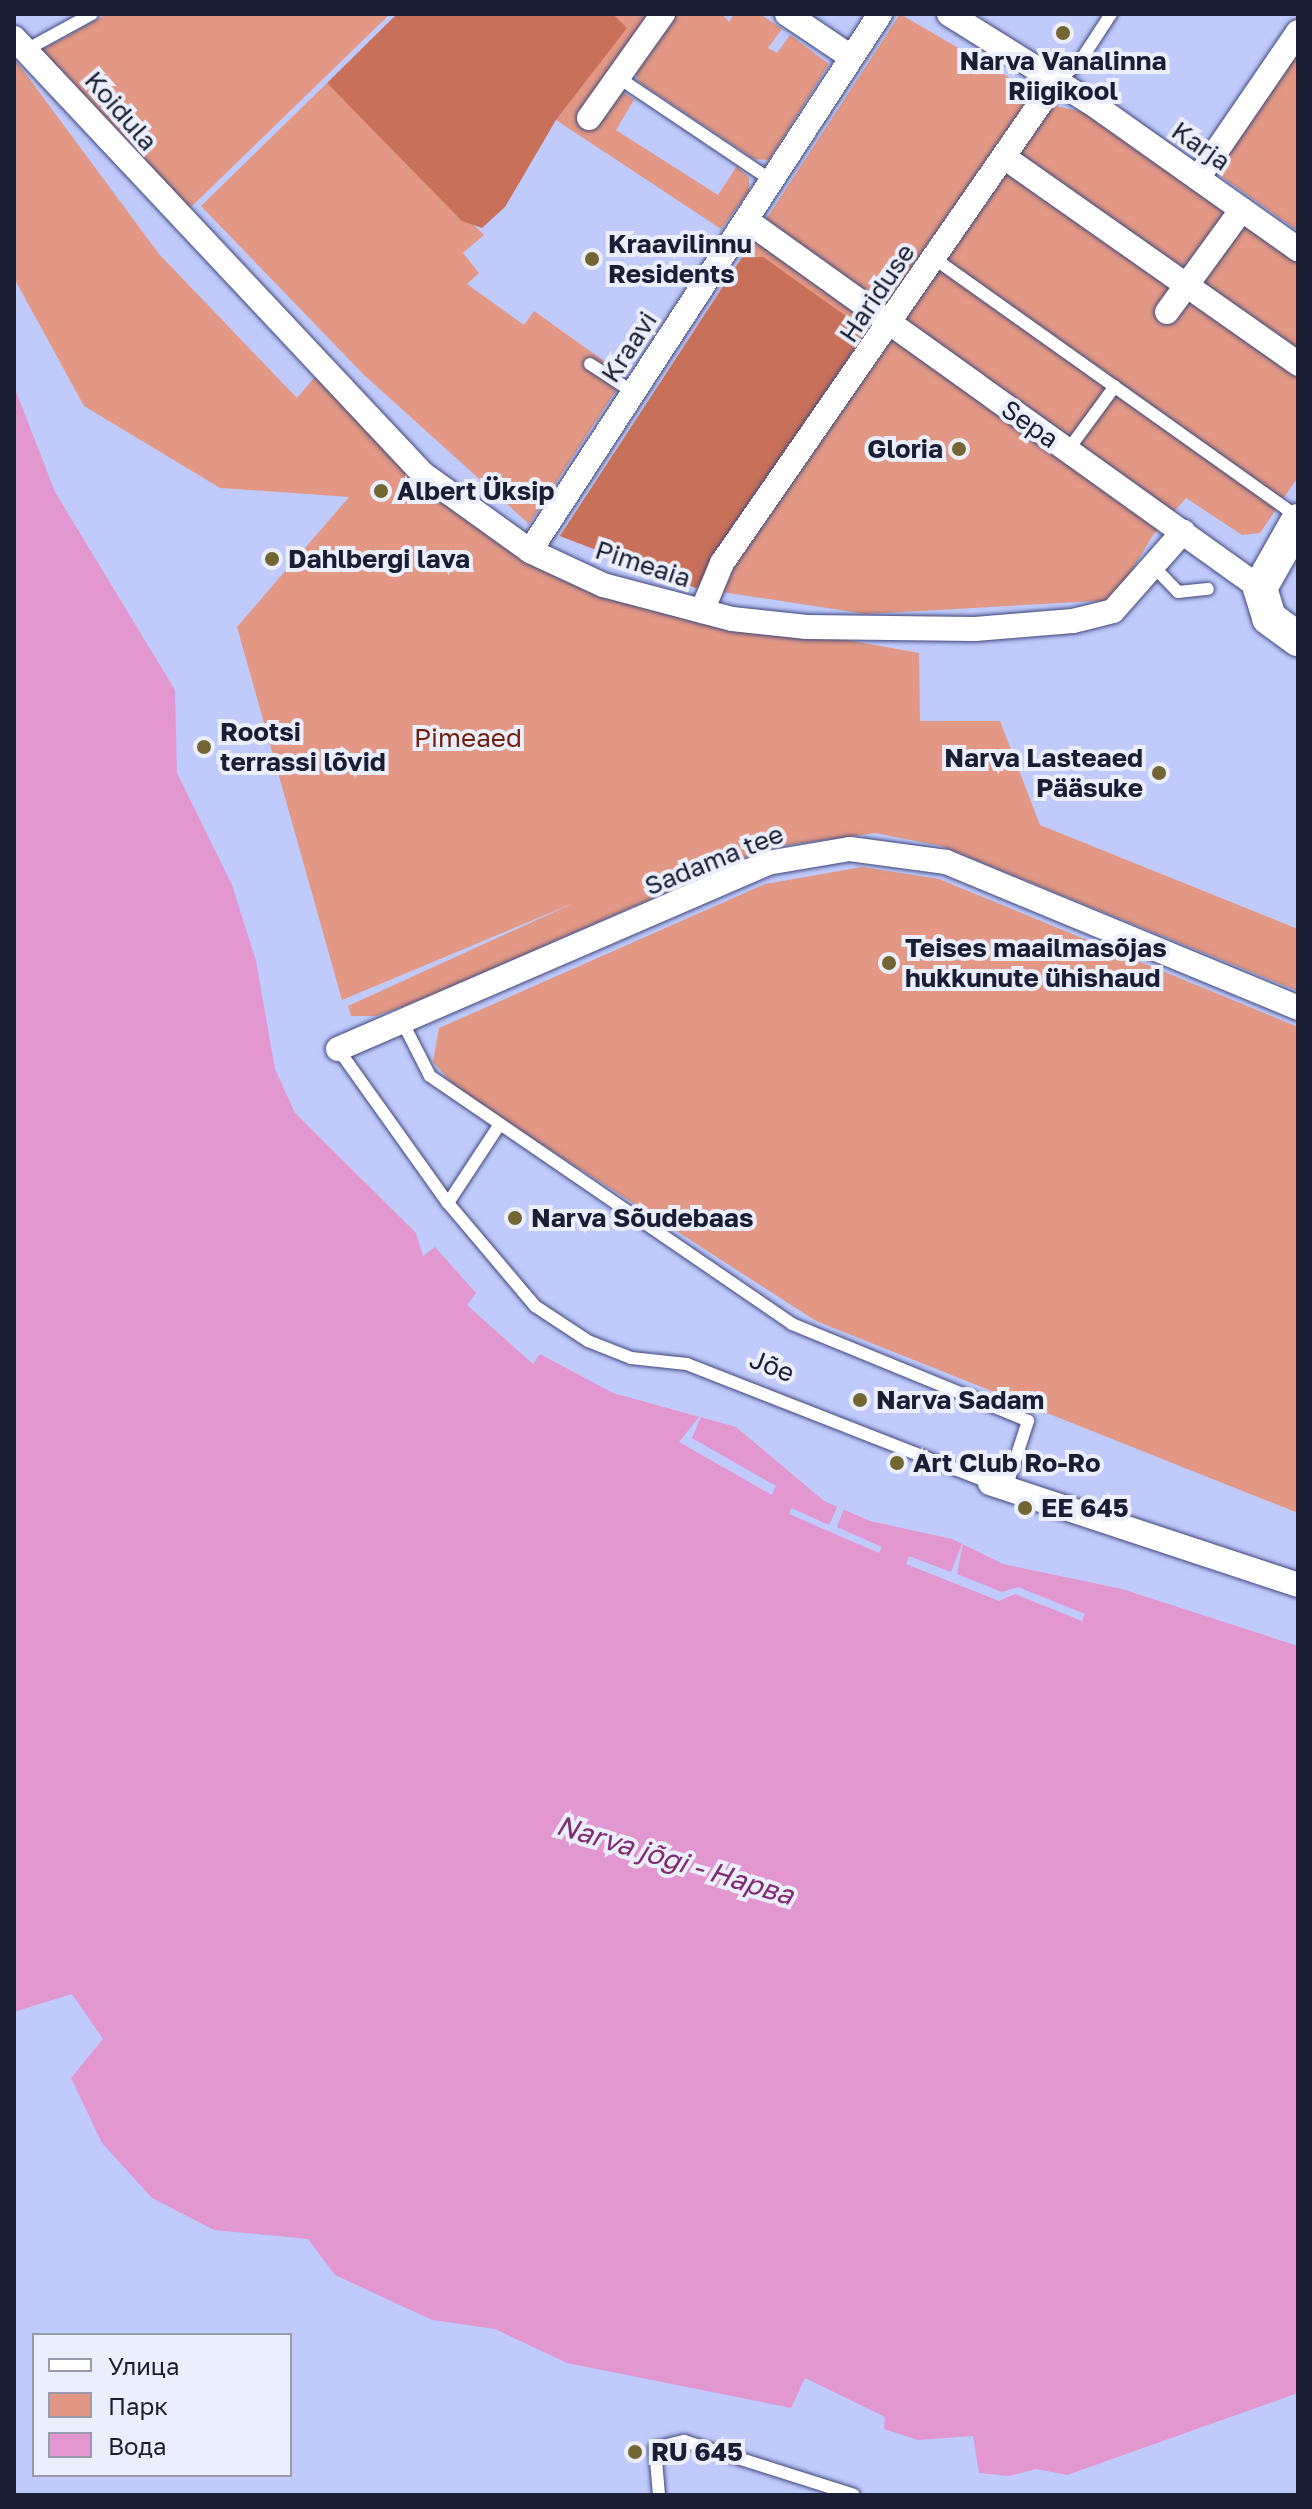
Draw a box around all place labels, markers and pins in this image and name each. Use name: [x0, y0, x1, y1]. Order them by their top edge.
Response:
marker: Narva Vanalinna Riigikool: [1054, 24, 1072, 42]
place label: Narva Vanalinna Riigikool: [960, 45, 1166, 106]
place label: Kraavilinnu Residents: [608, 228, 752, 290]
marker: Kraavilinnu Residents: [583, 250, 601, 268]
place label: Gloria: [867, 433, 943, 465]
marker: Gloria: [950, 440, 968, 458]
place label: Albert Üksip: [397, 475, 554, 507]
marker: Albert Üksip: [372, 482, 390, 500]
place label: Dahlbergi lava: [288, 543, 470, 575]
marker: Dahlbergi lava: [263, 550, 281, 568]
place label: Rootsi terrassi lõvid: [220, 716, 386, 778]
marker: Rootsi terrassi lõvid: [195, 738, 213, 756]
place label: Narva Lasteaed Pääsuke: [944, 742, 1143, 804]
marker: Narva Lasteaed Pääsuke: [1150, 764, 1168, 782]
place label: Teises maailmasõjas hukkunute ühishaud: [905, 932, 1167, 994]
marker: Teises maailmasõjas hukkunute ühishaud: [880, 954, 898, 972]
place label: Narva Sõudebaas: [531, 1202, 753, 1234]
marker: Narva Sõudebaas: [506, 1209, 524, 1227]
place label: Narva Sadam: [876, 1384, 1044, 1416]
marker: Narva Sadam: [851, 1391, 869, 1409]
place label: Art Club Ro-Ro: [913, 1447, 1101, 1479]
marker: Art Club Ro-Ro: [888, 1454, 906, 1472]
place label: EE 645: [1041, 1492, 1129, 1524]
marker: EE 645: [1016, 1499, 1034, 1517]
place label: RU 645: [651, 2436, 743, 2468]
marker: RU 645: [626, 2443, 644, 2461]

